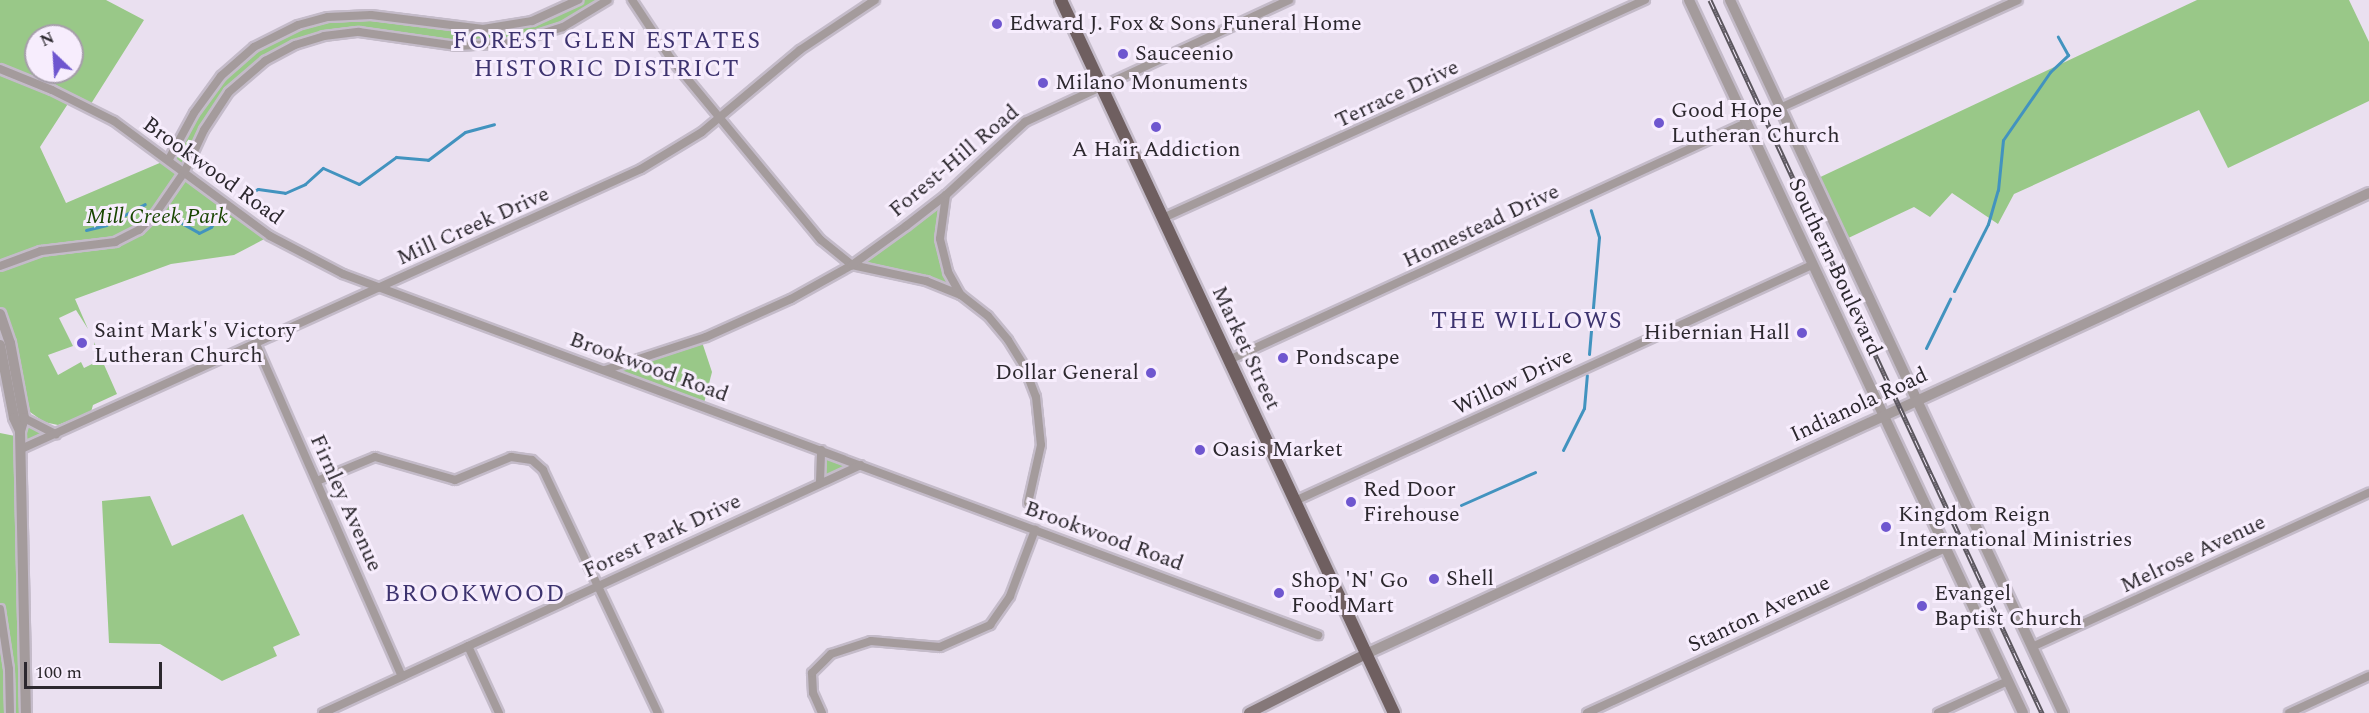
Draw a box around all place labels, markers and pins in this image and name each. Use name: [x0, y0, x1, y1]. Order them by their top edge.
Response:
place label: Edward J. Fox & Sons Funeral Home: [1009, 11, 1362, 37]
marker: Edward J. Fox & Sons Funeral Home: [990, 17, 1004, 31]
place label: Sauceenio: [1135, 41, 1234, 67]
marker: Sauceenio: [1116, 47, 1130, 61]
place label: Milano Monuments: [1055, 70, 1248, 96]
marker: Milano Monuments: [1036, 76, 1050, 90]
place label: Good Hope Lutheran Church: [1671, 97, 1840, 148]
marker: Good Hope Lutheran Church: [1652, 116, 1666, 130]
marker: A Hair Addiction: [1149, 120, 1163, 134]
place label: A Hair Addiction: [1071, 137, 1241, 163]
place label: Saint Mark's Victory Lutheran Church: [94, 317, 296, 368]
place label: Hibernian Hall: [1643, 320, 1790, 346]
marker: Hibernian Hall: [1795, 326, 1809, 340]
marker: Saint Mark's Victory Lutheran Church: [75, 336, 89, 350]
place label: Pondscape: [1295, 345, 1400, 371]
marker: Pondscape: [1276, 351, 1290, 365]
place label: Dollar General: [995, 360, 1139, 386]
marker: Dollar General: [1144, 366, 1158, 380]
place label: Oasis Market: [1212, 437, 1343, 463]
marker: Oasis Market: [1193, 443, 1207, 457]
place label: Red Door Firehouse: [1363, 476, 1460, 528]
marker: Red Door Firehouse: [1344, 495, 1358, 509]
place label: Kingdom Reign International Ministries: [1898, 501, 2132, 552]
marker: Kingdom Reign International Ministries: [1879, 520, 1893, 534]
place label: Shell: [1446, 566, 1494, 592]
place label: Shop 'N' Go Food Mart: [1291, 567, 1408, 618]
marker: Shell: [1427, 572, 1441, 586]
place label: Evangel Baptist Church: [1934, 580, 2082, 632]
marker: Shop 'N' Go Food Mart: [1272, 586, 1286, 600]
marker: Evangel Baptist Church: [1915, 599, 1929, 613]

